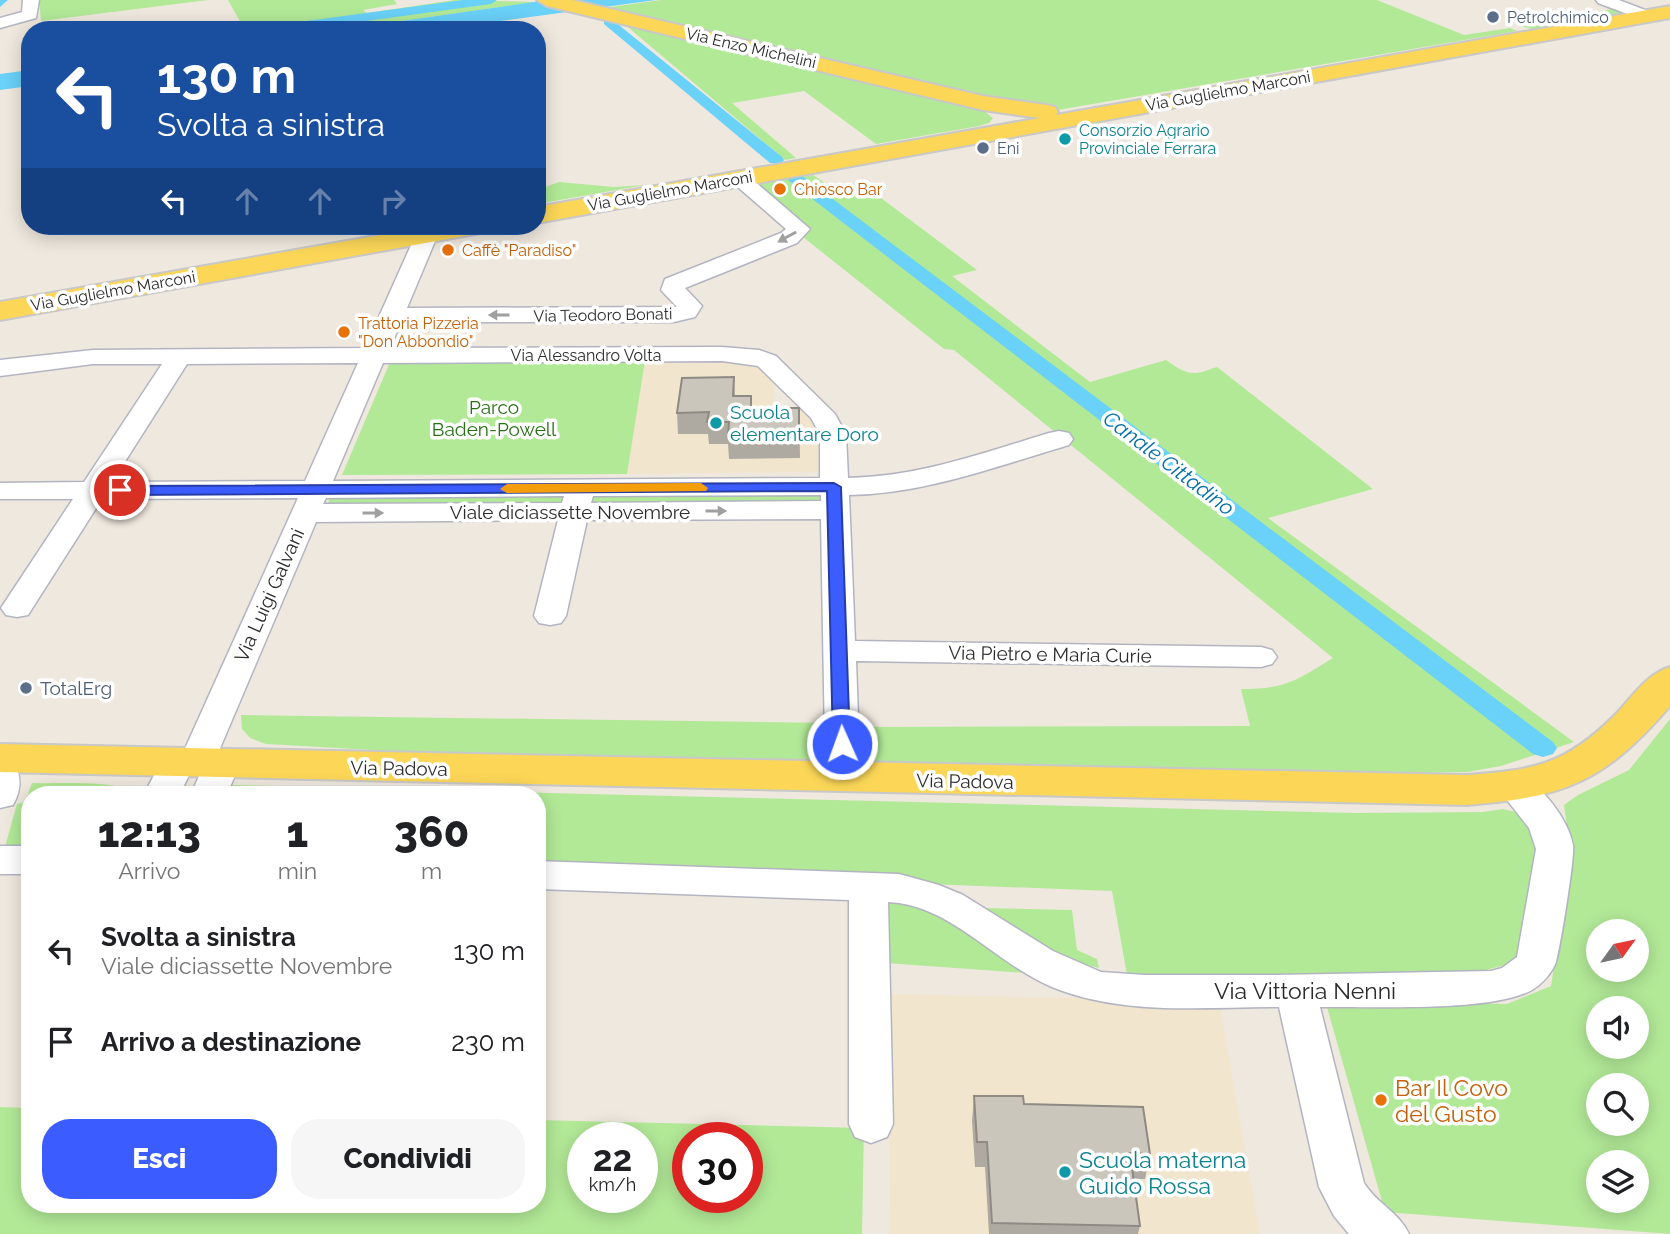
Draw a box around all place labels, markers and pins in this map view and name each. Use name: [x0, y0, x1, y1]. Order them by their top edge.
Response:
place label: Petrolchimico: [1507, 8, 1609, 27]
marker: Petrolchimico: [1485, 9, 1501, 25]
place label: Consorzio Agrario Provinciale Ferrara: [1079, 121, 1216, 158]
marker: Consorzio Agrario Provinciale Ferrara: [1057, 131, 1073, 147]
place label: Eni: [997, 139, 1019, 158]
marker: Eni: [975, 140, 991, 156]
place label: Chiosco Bar: [794, 180, 883, 199]
marker: Chiosco Bar: [772, 181, 788, 197]
place label: Caffè "Paradiso": [462, 241, 576, 260]
marker: Caffè "Paradiso": [440, 242, 456, 258]
place label: Trattoria Pizzeria "Don Abbondio": [358, 314, 479, 351]
marker: Trattoria Pizzeria "Don Abbondio": [336, 324, 352, 340]
place label: Scuola elementare Doro: [730, 401, 879, 445]
marker: Scuola elementare Doro: [708, 415, 724, 431]
pin: [90, 460, 150, 520]
place label: TotalErg: [40, 677, 112, 699]
marker: TotalErg: [18, 680, 34, 696]
place label: Bar Il Covo del Gusto: [1395, 1074, 1508, 1127]
marker: Bar Il Covo del Gusto: [1373, 1092, 1389, 1108]
place label: Scuola materna Guido Rossa: [1079, 1146, 1246, 1199]
marker: Scuola materna Guido Rossa: [1057, 1164, 1073, 1180]

